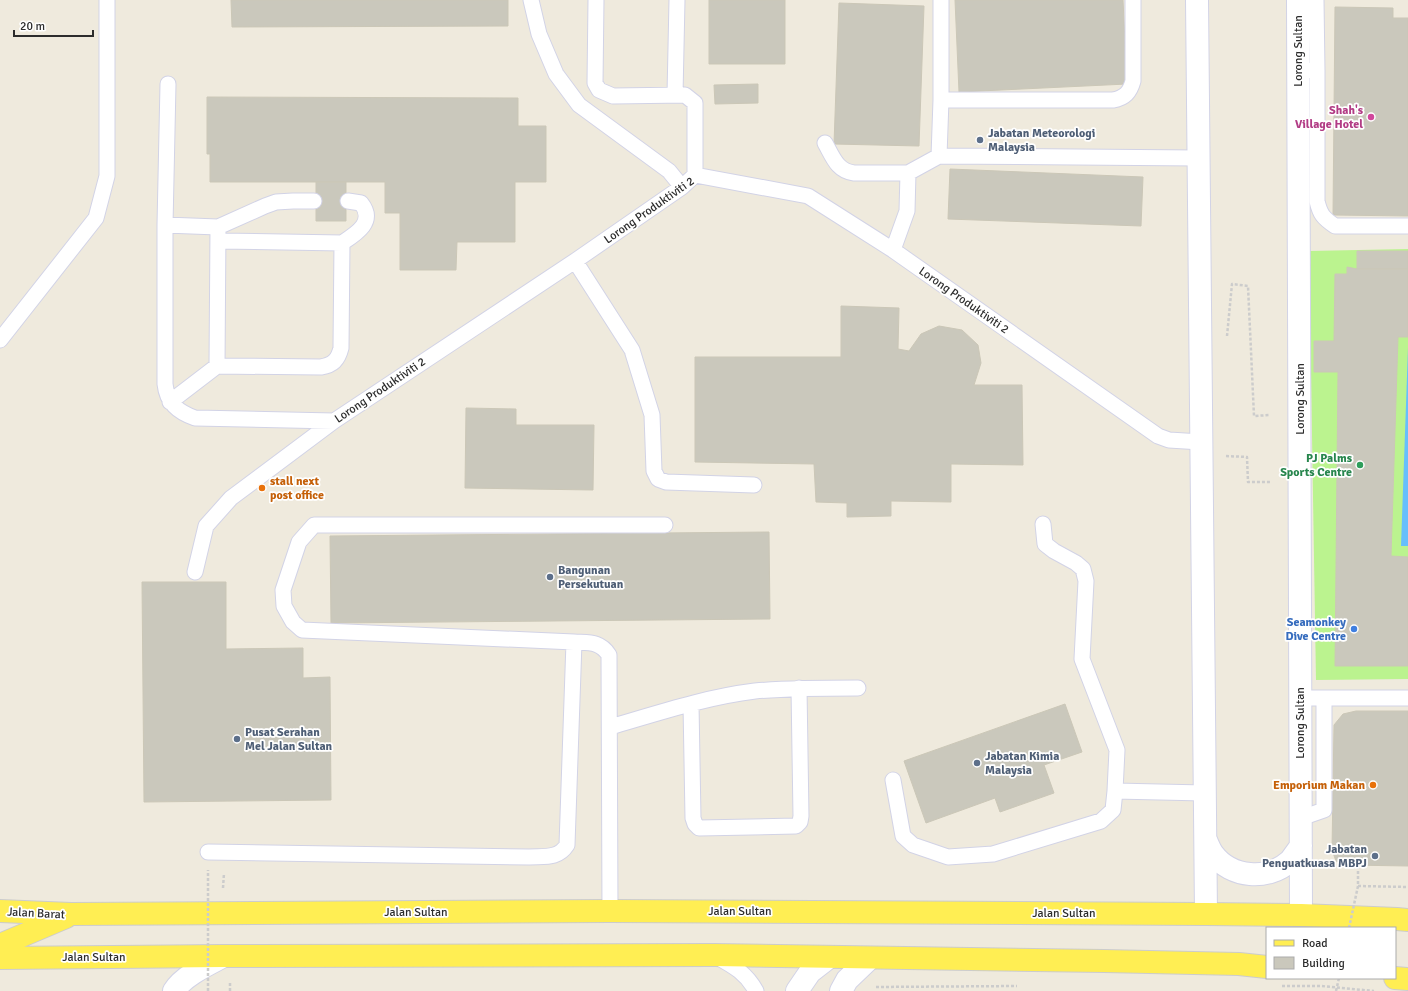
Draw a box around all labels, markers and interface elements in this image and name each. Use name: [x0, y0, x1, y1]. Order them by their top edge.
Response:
scale bar: [14, 12, 93, 38]
street label: Lorong Sultan: [1291, 15, 1306, 87]
text: 20 m: [20, 19, 45, 34]
place label: Shah's Village Hotel: [1295, 103, 1364, 132]
marker: Shah's Village Hotel: [1366, 112, 1376, 122]
place label: Jabatan Meteorologi Malaysia: [988, 126, 1095, 155]
marker: Jabatan Meteorologi Malaysia: [975, 135, 985, 145]
street label: Lorong Produktiviti 2: [601, 174, 697, 247]
street label: Lorong Produktiviti 2: [916, 264, 1012, 337]
street label: Lorong Produktiviti 2: [332, 354, 429, 426]
street label: Lorong Sultan: [1293, 363, 1308, 435]
place label: PJ Palms Sports Centre: [1280, 451, 1353, 480]
marker: PJ Palms Sports Centre: [1355, 460, 1365, 470]
place label: stall next post office: [270, 474, 324, 503]
marker: stall next post office: [257, 483, 267, 493]
place label: Bangunan Persekutuan: [558, 563, 624, 592]
marker: Bangunan Persekutuan: [545, 572, 555, 582]
place label: Seamonkey Dive Centre: [1285, 615, 1346, 644]
marker: Seamonkey Dive Centre: [1349, 624, 1359, 634]
street label: Lorong Sultan: [1293, 687, 1308, 759]
place label: Pusat Serahan Mel Jalan Sultan: [245, 725, 333, 754]
marker: Pusat Serahan Mel Jalan Sultan: [232, 734, 242, 744]
place label: Jabatan Kimia Malaysia: [985, 749, 1059, 778]
marker: Jabatan Kimia Malaysia: [972, 758, 982, 768]
place label: Emporium Makan: [1273, 778, 1365, 793]
marker: Emporium Makan: [1368, 780, 1378, 790]
place label: Jabatan Penguatkuasa MBPJ: [1262, 842, 1367, 871]
marker: Jabatan Penguatkuasa MBPJ: [1370, 851, 1380, 861]
street label: Jalan Barat: [7, 904, 65, 923]
street label: Jalan Sultan: [708, 904, 772, 919]
street label: Jalan Sultan: [384, 905, 448, 920]
street label: Jalan Sultan: [1032, 906, 1096, 921]
legend: [1266, 927, 1396, 979]
text: Road: [1302, 936, 1328, 951]
street label: Jalan Sultan: [62, 950, 126, 965]
text: Building: [1302, 956, 1345, 971]

